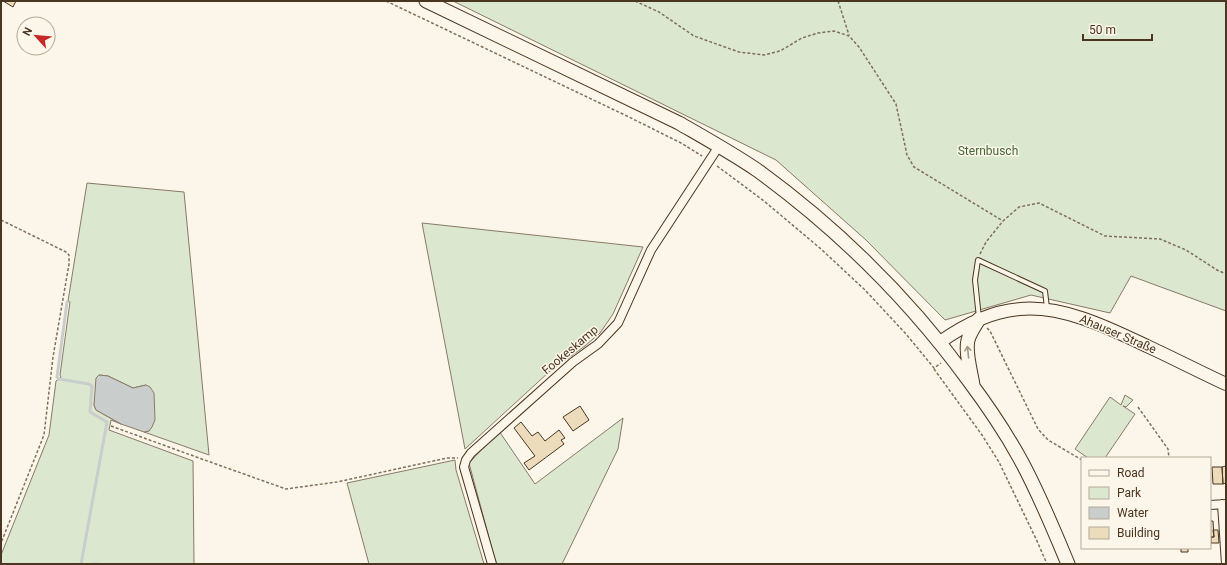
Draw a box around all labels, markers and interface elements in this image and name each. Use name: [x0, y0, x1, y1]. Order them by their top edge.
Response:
north arrow: [16, 16, 56, 56]
scale bar: [1083, 16, 1152, 42]
text: 50 m: [1089, 23, 1116, 37]
text: N: [20, 25, 35, 38]
park label: Sternbusch: [958, 144, 1018, 158]
street label: Ahauser Straße: [1077, 312, 1159, 356]
street label: Fookeskamp: [539, 322, 601, 377]
one-way arrow: [964, 346, 972, 359]
legend: [1081, 457, 1211, 549]
text: Road: [1117, 466, 1145, 480]
text: Park: [1117, 486, 1142, 500]
text: Water: [1117, 506, 1148, 520]
text: Building: [1117, 526, 1160, 540]

